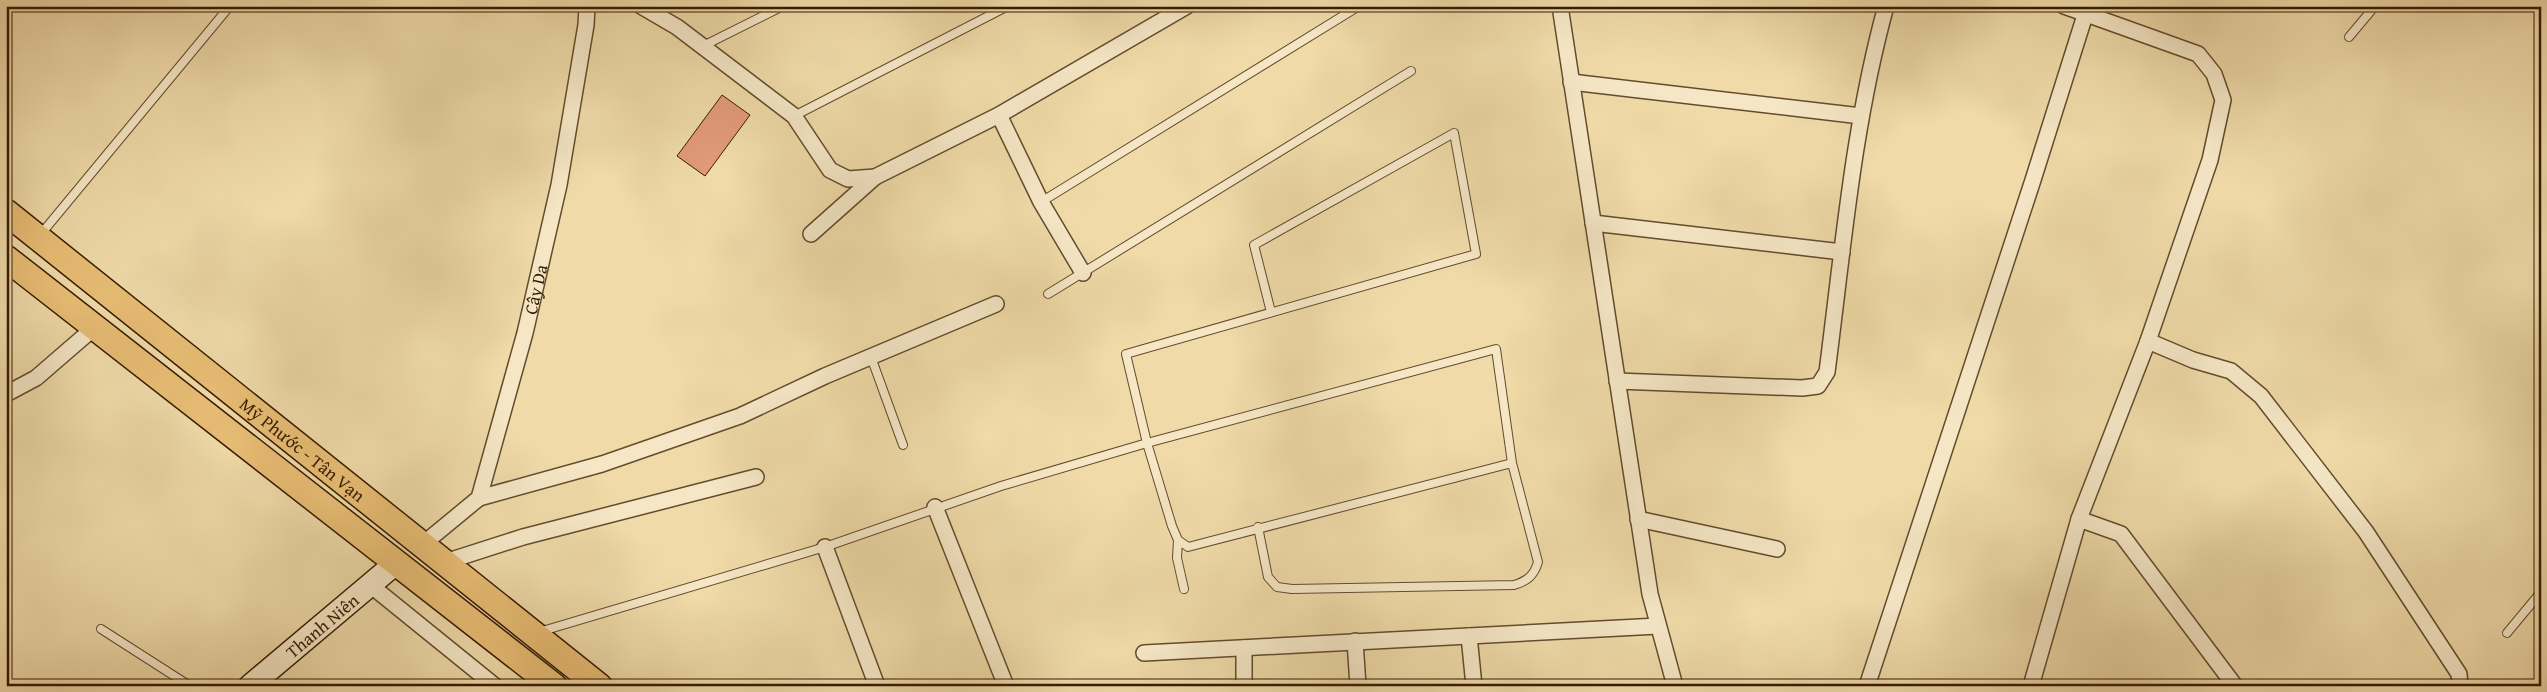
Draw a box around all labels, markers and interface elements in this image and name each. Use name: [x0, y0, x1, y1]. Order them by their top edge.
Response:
street label: Cây Da: [516, 261, 554, 317]
street label: Mỹ Phước - Tân Vạn: [234, 391, 371, 508]
street label: Thanh Niên: [279, 587, 364, 664]

